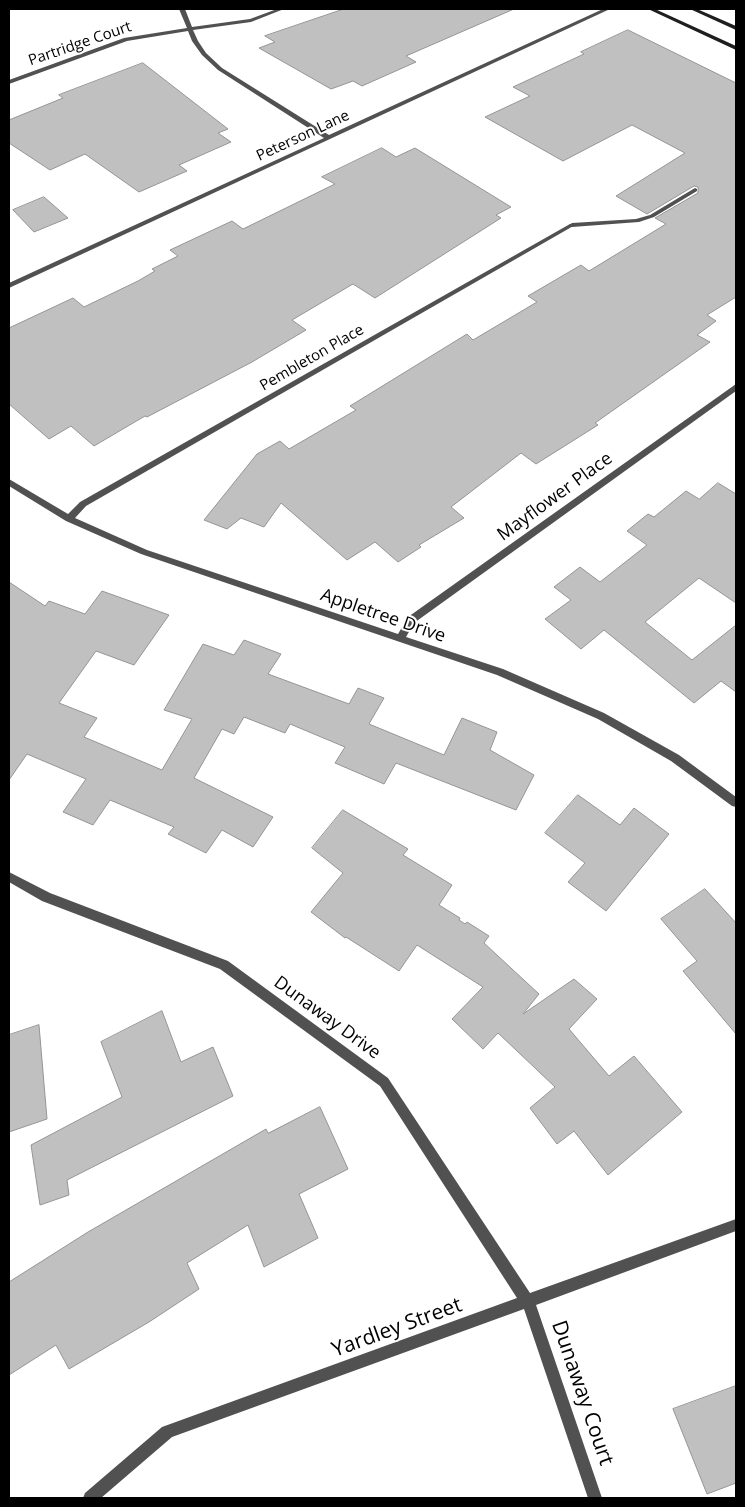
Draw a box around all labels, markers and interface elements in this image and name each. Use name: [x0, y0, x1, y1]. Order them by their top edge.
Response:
street label: Partridge Court: [26, 18, 134, 70]
street label: Peterson Lane: [254, 107, 352, 165]
street label: Pembleton Place: [257, 321, 367, 395]
street label: Mayflower Place: [493, 448, 617, 546]
street label: Appletree Drive: [318, 584, 448, 648]
street label: Dunaway Drive: [269, 972, 385, 1064]
street label: Yardley Street: [329, 1293, 465, 1363]
street label: Dunaway Court: [545, 1317, 619, 1469]

